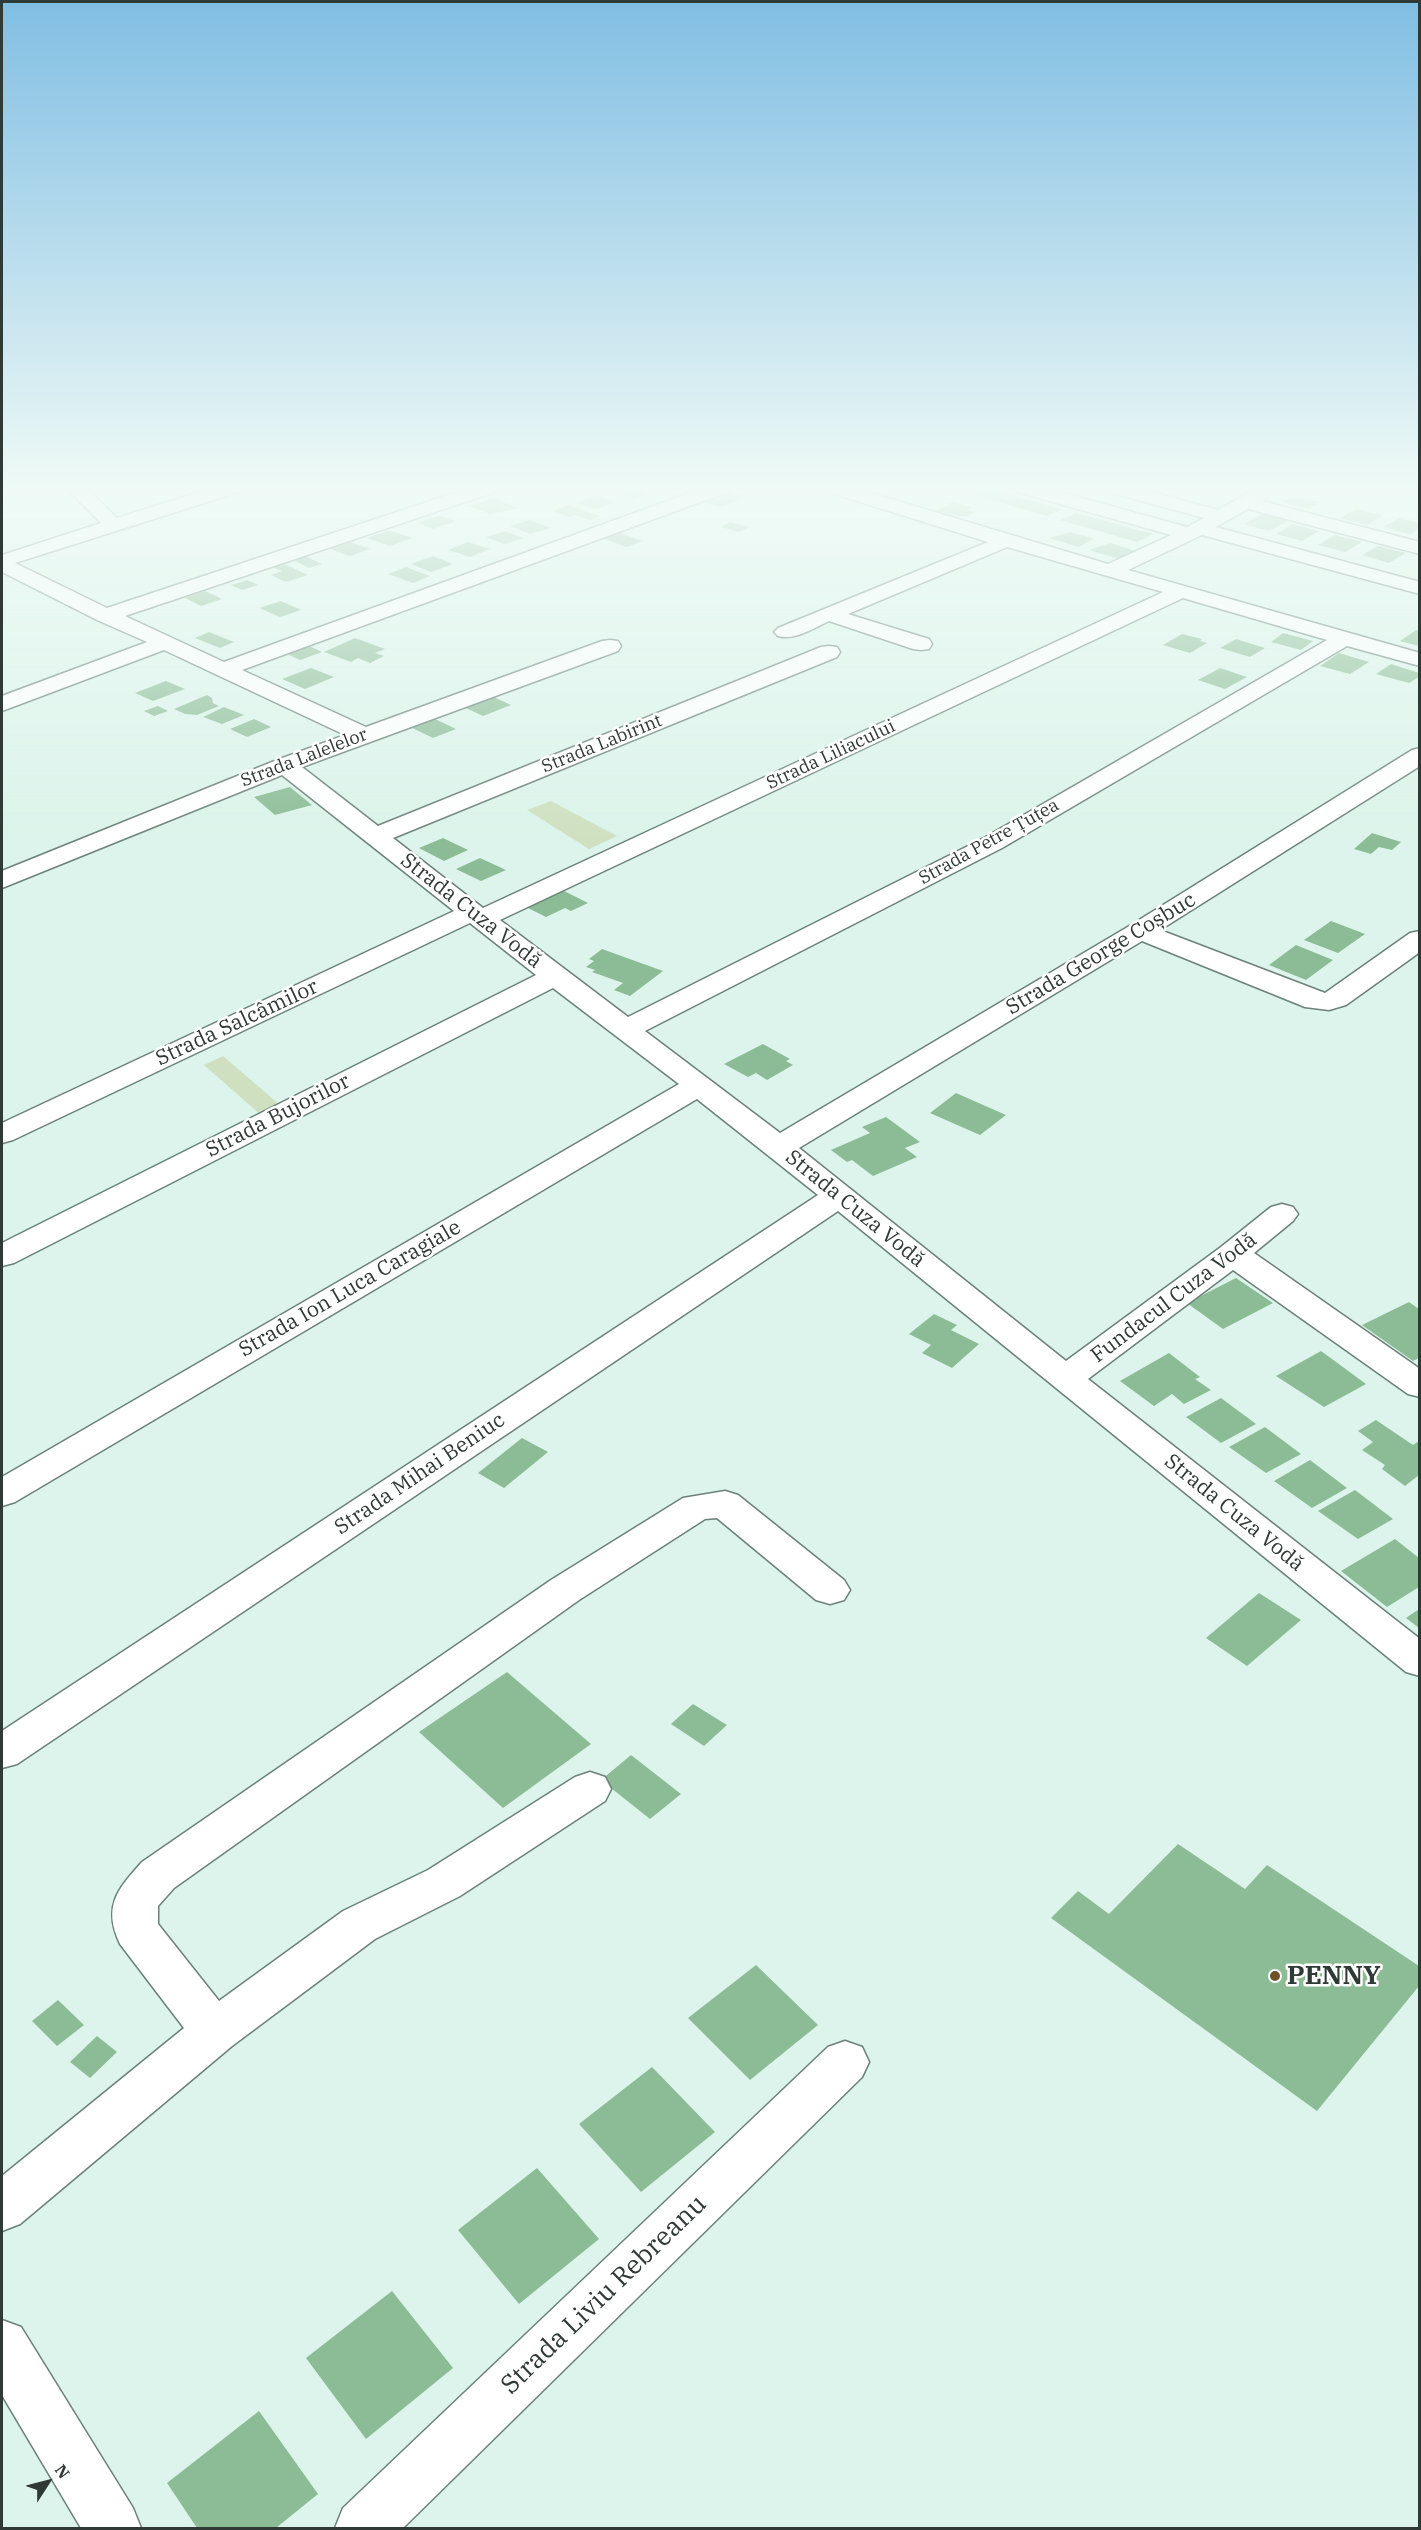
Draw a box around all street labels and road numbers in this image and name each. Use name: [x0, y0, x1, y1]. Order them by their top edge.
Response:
street label: Strada Labirint: [539, 710, 665, 778]
street label: Strada Liliacului: [763, 716, 899, 794]
street label: Strada Lalelelor: [238, 724, 370, 792]
street label: Strada Petre Țuțea: [915, 795, 1063, 889]
street label: Strada Cuza Vodă: [395, 848, 547, 974]
street label: Strada George Coșbuc: [1002, 887, 1200, 1021]
street label: Strada Salcâmilor: [152, 974, 322, 1072]
street label: Strada Bujorilor: [202, 1069, 354, 1163]
street label: Strada Cuza Vodă: [780, 1145, 930, 1273]
street label: Strada Ion Luca Caragiale: [235, 1215, 465, 1363]
street label: Fundacul Cuza Vodă: [1086, 1227, 1262, 1369]
street label: Strada Mihai Beniuc: [330, 1408, 510, 1540]
street label: Strada Cuza Vodă: [1159, 1449, 1309, 1577]
street label: Strada Liviu Rebreanu: [495, 2189, 713, 2401]

